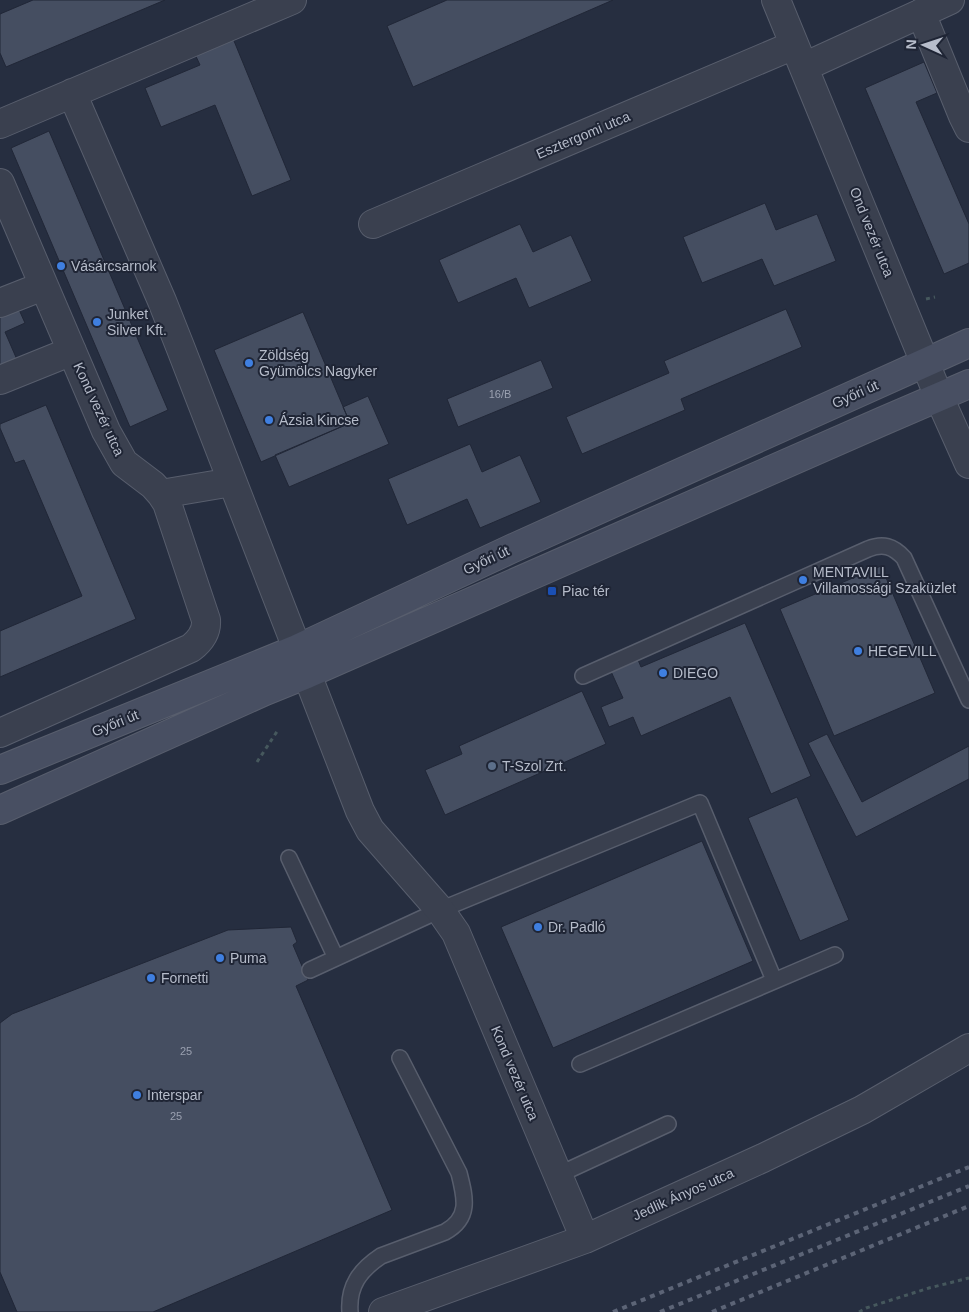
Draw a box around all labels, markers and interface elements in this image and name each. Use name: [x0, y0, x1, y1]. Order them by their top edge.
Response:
north arrow: [899, 20, 949, 70]
text: N: [903, 39, 919, 50]
street label: Esztergomi utca: [534, 108, 633, 162]
street label: Ond vezér utca: [847, 185, 897, 279]
place label: Vásárcsarnok: [71, 258, 158, 274]
marker: Vásárcsarnok: [55, 260, 67, 272]
place label: Junket Silver Kft.: [107, 306, 167, 338]
marker: Junket Silver Kft.: [91, 316, 103, 328]
place label: Zöldség Gyümölcs Nagyker: [259, 347, 378, 379]
marker: Zöldség Gyümölcs Nagyker: [243, 357, 255, 369]
street label: Kond vezér utca: [70, 360, 128, 458]
street label: Győri út: [829, 377, 881, 411]
house number: 16/B: [489, 388, 511, 400]
place label: Ázsia Kincse: [279, 412, 359, 428]
marker: Ázsia Kincse: [263, 414, 275, 426]
street label: Győri út: [460, 542, 512, 578]
place label: MENTAVILL Villamossági Szaküzlet: [813, 564, 956, 596]
marker: MENTAVILL Villamossági Szaküzlet: [797, 574, 809, 586]
place label: Piac tér: [562, 583, 610, 599]
marker: Piac tér: [546, 585, 558, 597]
place label: HEGEVILL: [868, 643, 937, 659]
marker: HEGEVILL: [852, 645, 864, 657]
place label: DIEGO: [673, 665, 718, 681]
marker: DIEGO: [657, 667, 669, 679]
street label: Győri út: [89, 706, 141, 740]
place label: T-Szol Zrt.: [502, 758, 567, 774]
marker: T-Szol Zrt.: [486, 760, 498, 772]
place label: Dr. Padló: [548, 919, 606, 935]
marker: Dr. Padló: [532, 921, 544, 933]
place label: Puma: [230, 950, 267, 966]
marker: Puma: [214, 952, 226, 964]
place label: Fornetti: [161, 970, 208, 986]
marker: Fornetti: [145, 972, 157, 984]
street label: Kond vezér utca: [488, 1023, 542, 1123]
house number: 25: [180, 1045, 192, 1057]
place label: Interspar: [147, 1087, 203, 1103]
marker: Interspar: [131, 1089, 143, 1101]
house number: 25: [170, 1110, 182, 1122]
street label: Jedlik Ányos utca: [630, 1164, 736, 1223]

